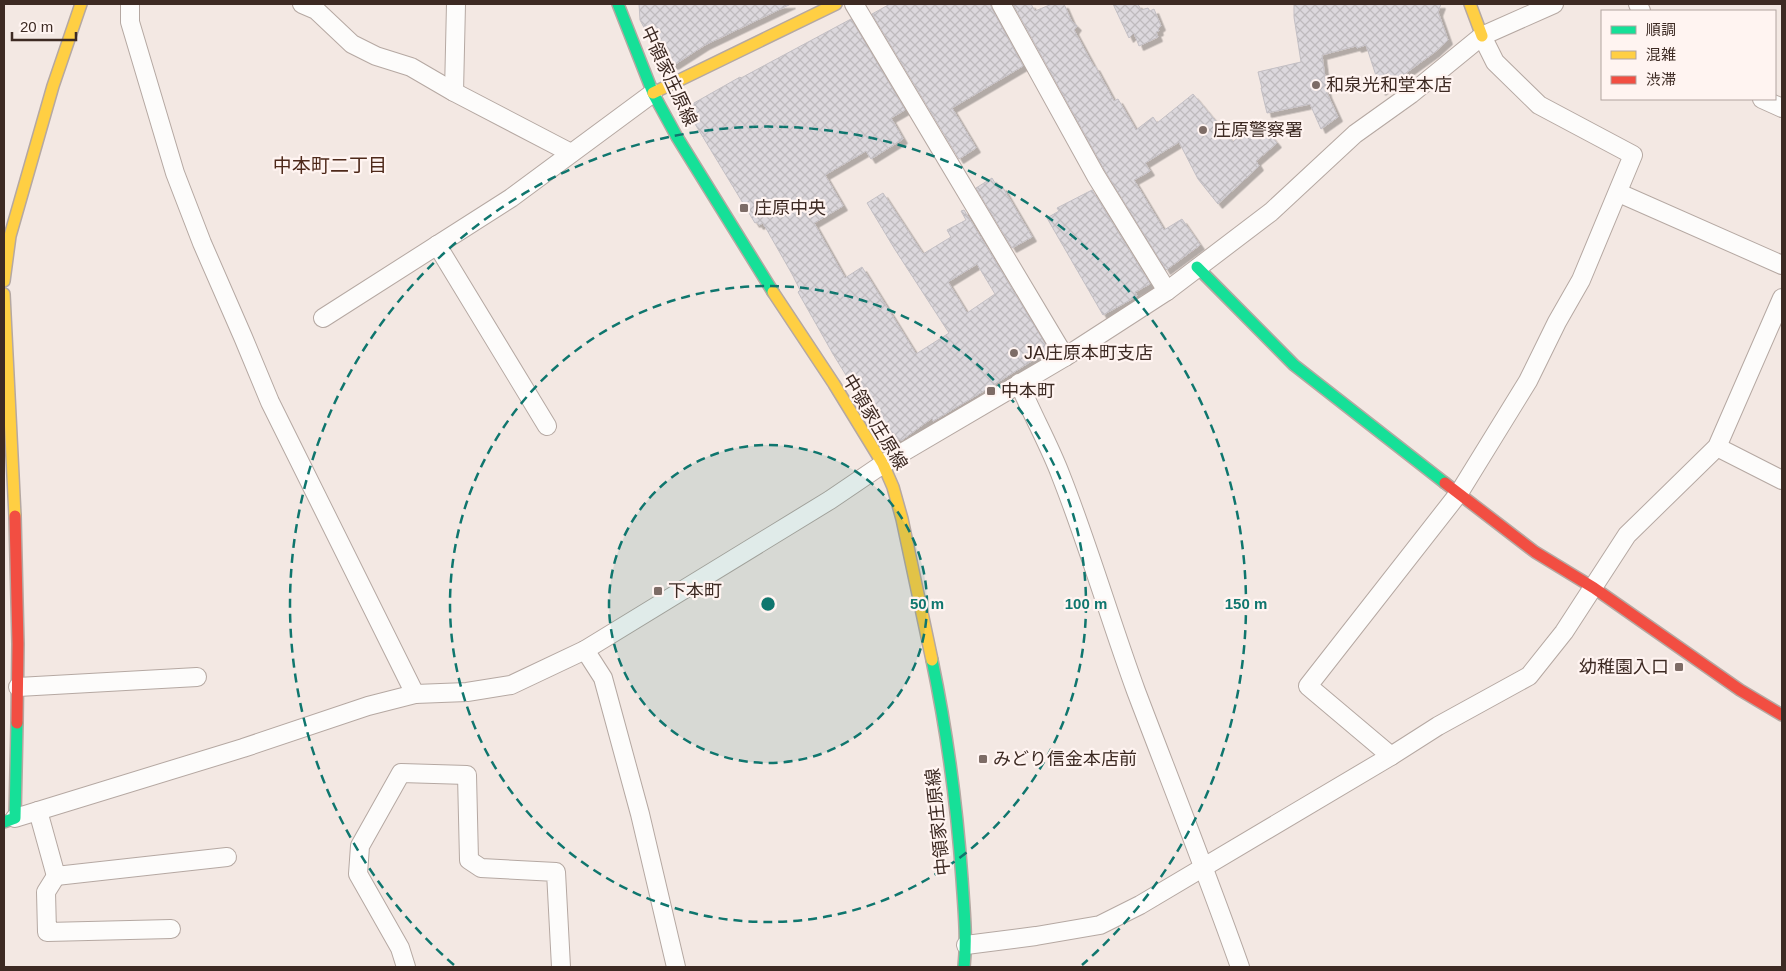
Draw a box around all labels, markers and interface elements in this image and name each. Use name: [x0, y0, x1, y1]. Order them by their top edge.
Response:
scale bar: [12, 10, 76, 42]
legend: [1601, 10, 1776, 100]
text: 20 m: [20, 18, 53, 35]
text: 順調: [1646, 21, 1676, 38]
street label: 中領家庄原線: [637, 23, 701, 129]
text: 混雑: [1646, 46, 1676, 63]
text: 渋滞: [1646, 71, 1676, 88]
place label: 和泉光和堂本店: [1326, 75, 1452, 95]
marker: 和泉光和堂本店: [1310, 79, 1322, 91]
place label: 庄原警察署: [1213, 120, 1303, 140]
marker: 庄原警察署: [1197, 124, 1209, 136]
district label: 中本町二丁目: [273, 155, 387, 176]
place label: 庄原中央: [754, 198, 826, 218]
marker: 庄原中央: [738, 202, 750, 214]
place label: JA庄原本町支店: [1024, 343, 1153, 363]
marker: JA庄原本町支店: [1008, 347, 1020, 359]
street label: 中領家庄原線: [839, 371, 911, 473]
place label: 中本町: [1001, 381, 1055, 401]
marker: 中本町: [985, 385, 997, 397]
place label: 下本町: [668, 581, 722, 601]
marker: 下本町: [652, 585, 664, 597]
centre of rings: [759, 595, 777, 613]
text: 50 m: [910, 595, 944, 612]
text: 100 m: [1065, 595, 1107, 612]
text: 150 m: [1225, 595, 1267, 612]
place label: 幼稚園入口: [1579, 657, 1669, 677]
marker: 幼稚園入口: [1673, 661, 1685, 673]
place label: みどり信金本店前: [993, 749, 1137, 769]
marker: みどり信金本店前: [977, 753, 989, 765]
street label: 中領家庄原線: [922, 767, 954, 877]

